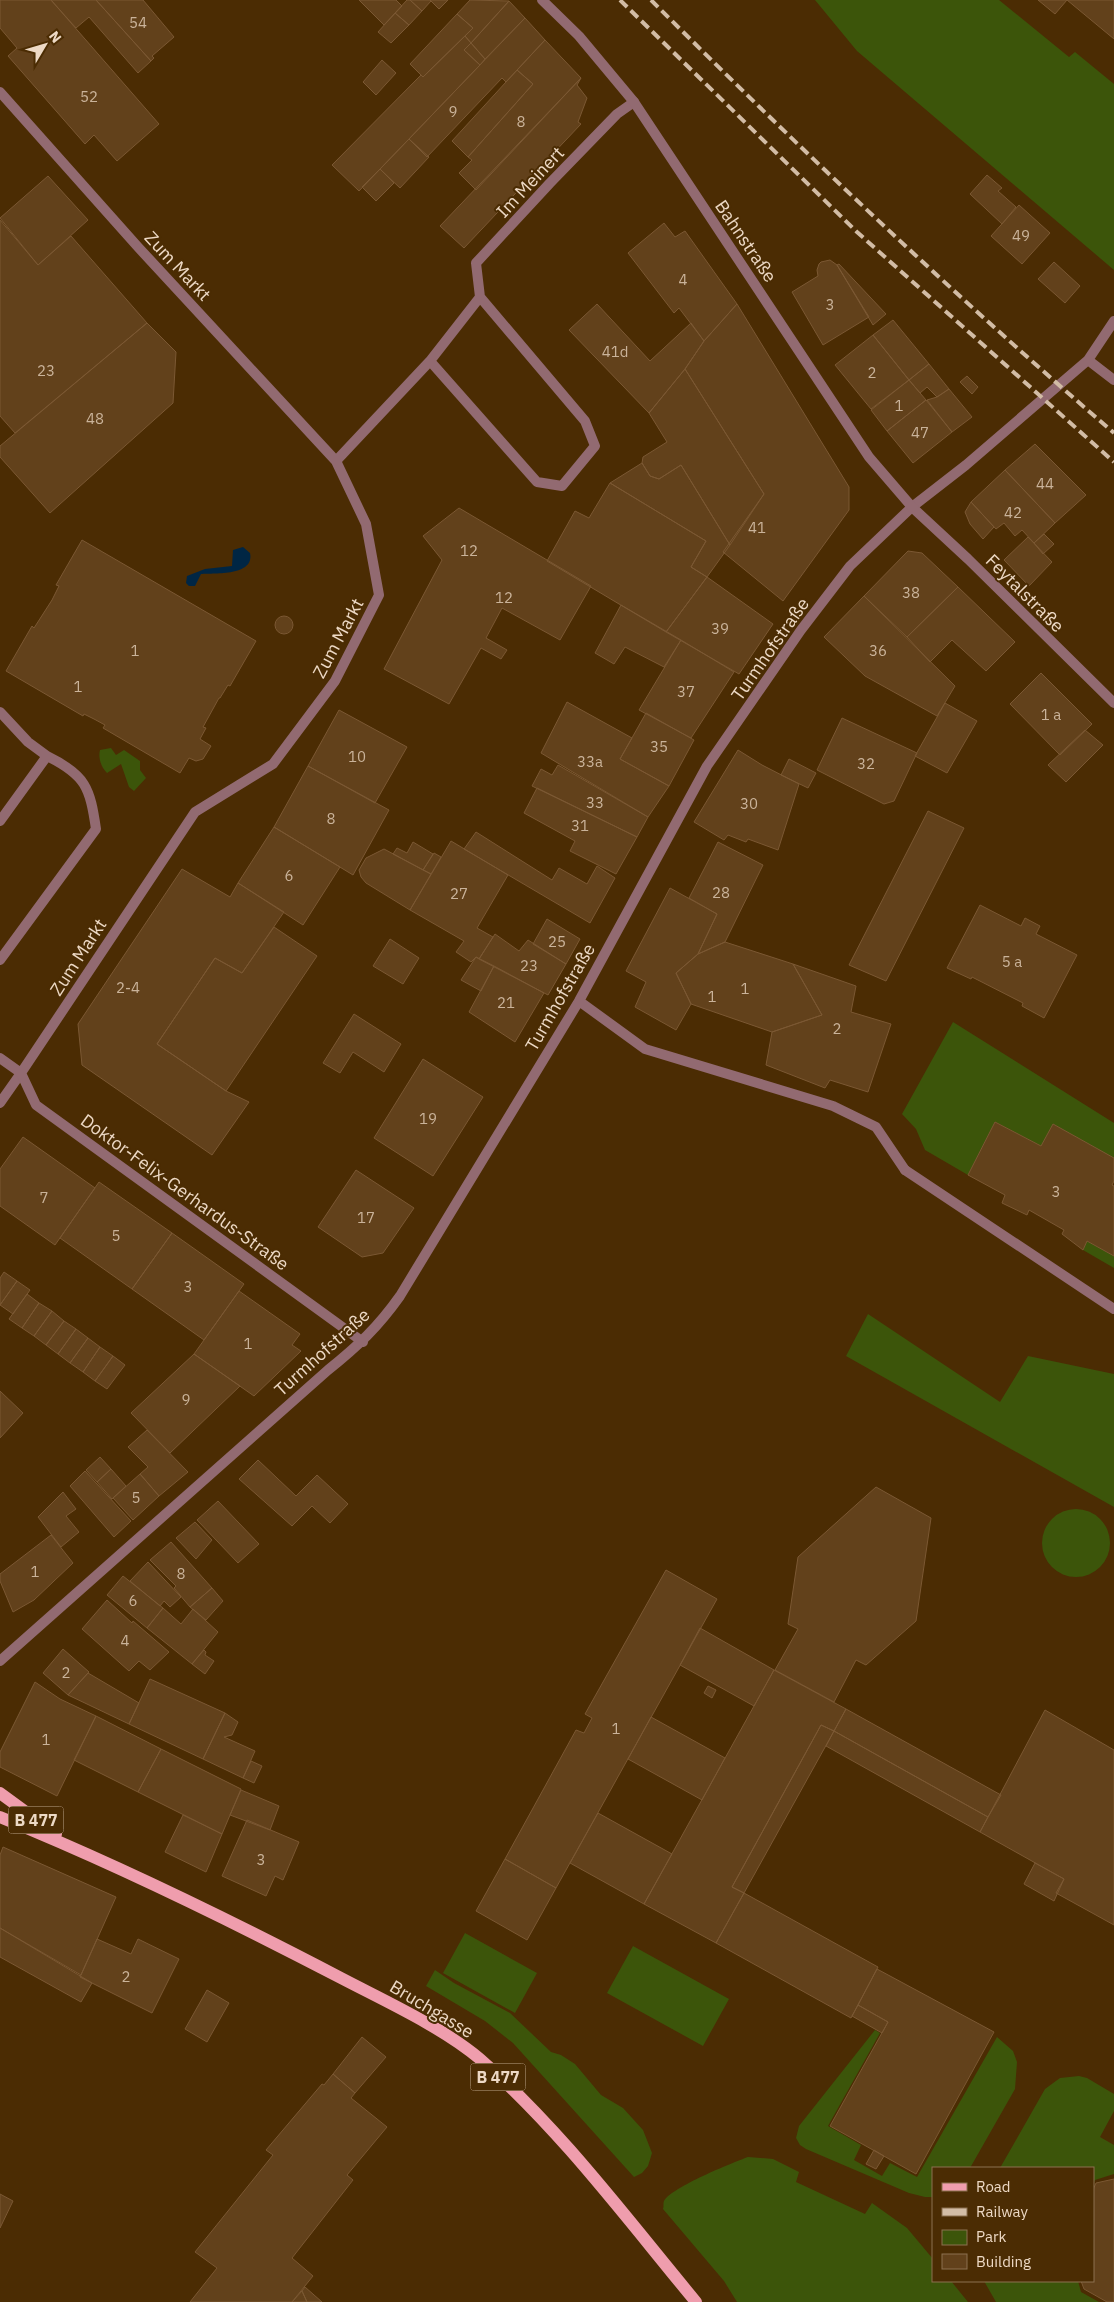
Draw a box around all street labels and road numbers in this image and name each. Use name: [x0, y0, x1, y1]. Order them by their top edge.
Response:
street label: Im Meinert: [491, 142, 569, 222]
street label: Bahnstraße: [710, 195, 782, 287]
street label: Zum Markt: [140, 226, 216, 306]
street label: Feytalstraße: [981, 549, 1069, 637]
street label: Turmhofstraße: [726, 593, 814, 705]
street label: Zum Markt: [307, 594, 369, 682]
street label: Zum Markt: [45, 914, 111, 1000]
street label: Turmhofstraße: [520, 939, 600, 1055]
street label: Doktor-Felix-Gerhardus-Straße: [76, 1109, 294, 1275]
street label: Turmhofstraße: [270, 1303, 375, 1401]
road number: B 477: [8, 1806, 64, 1834]
street label: Bruchgasse: [386, 1975, 478, 2043]
road number: B 477: [470, 2064, 526, 2090]

